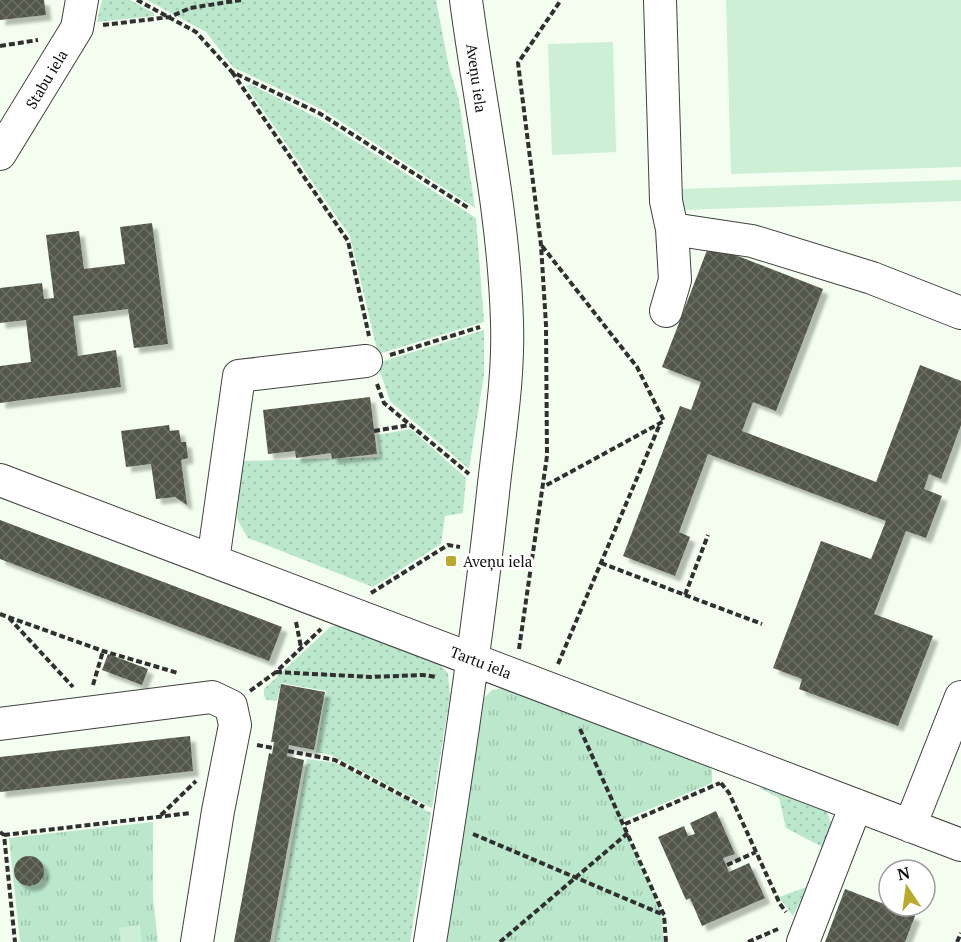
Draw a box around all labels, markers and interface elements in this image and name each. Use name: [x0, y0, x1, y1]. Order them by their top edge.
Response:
street label: Aveņu iela: [462, 42, 492, 114]
street label: Stabu iela: [20, 45, 72, 112]
place label: Aveņu iela: [463, 551, 533, 571]
marker: Aveņu iela: [444, 554, 458, 568]
street label: Tartu iela: [447, 641, 515, 683]
north arrow: [877, 858, 937, 918]
text: N: [895, 861, 912, 885]

